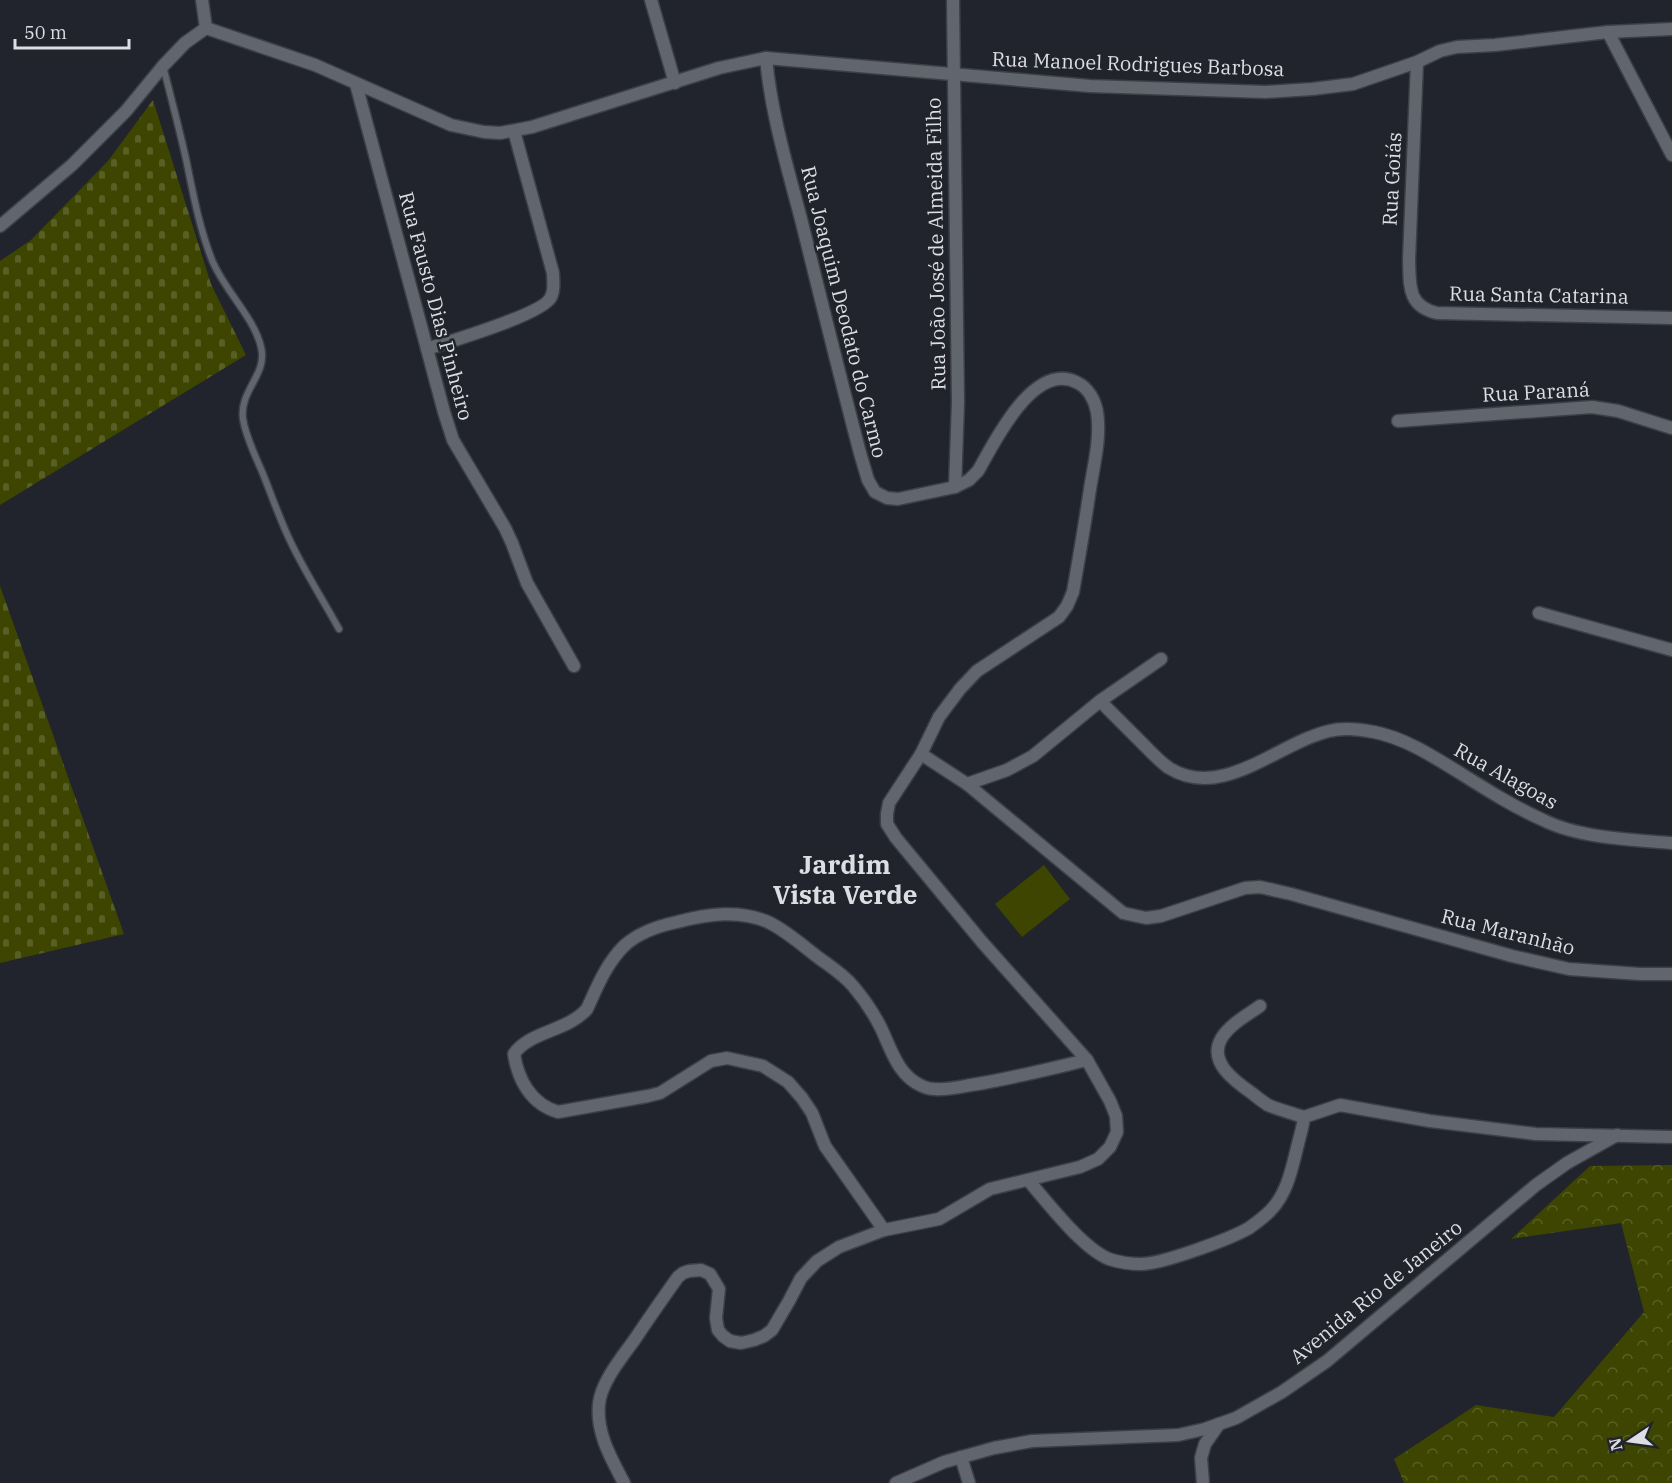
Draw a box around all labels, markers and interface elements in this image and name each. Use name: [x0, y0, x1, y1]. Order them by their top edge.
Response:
scale bar: [15, 12, 129, 50]
text: 50 m: [24, 21, 67, 44]
street label: Rua Manoel Rodrigues Barbosa: [991, 45, 1285, 82]
street label: Rua João José de Almeida Filho: [919, 97, 952, 391]
street label: Rua Goiás: [1376, 131, 1407, 227]
street label: Rua Joaquim Deodato do Carmo: [795, 163, 894, 461]
street label: Rua Fausto Dias Pinheiro: [393, 189, 480, 423]
street label: Rua Santa Catarina: [1449, 279, 1629, 310]
street label: Rua Paraná: [1481, 375, 1591, 408]
street label: Rua Alagoas: [1450, 736, 1563, 815]
district label: Jardim Vista Verde: [773, 847, 917, 911]
street label: Rua Maranhão: [1438, 902, 1578, 961]
street label: Avenida Rio de Janeiro: [1284, 1214, 1467, 1370]
north arrow: [1600, 1411, 1660, 1471]
text: N: [1604, 1436, 1627, 1453]

